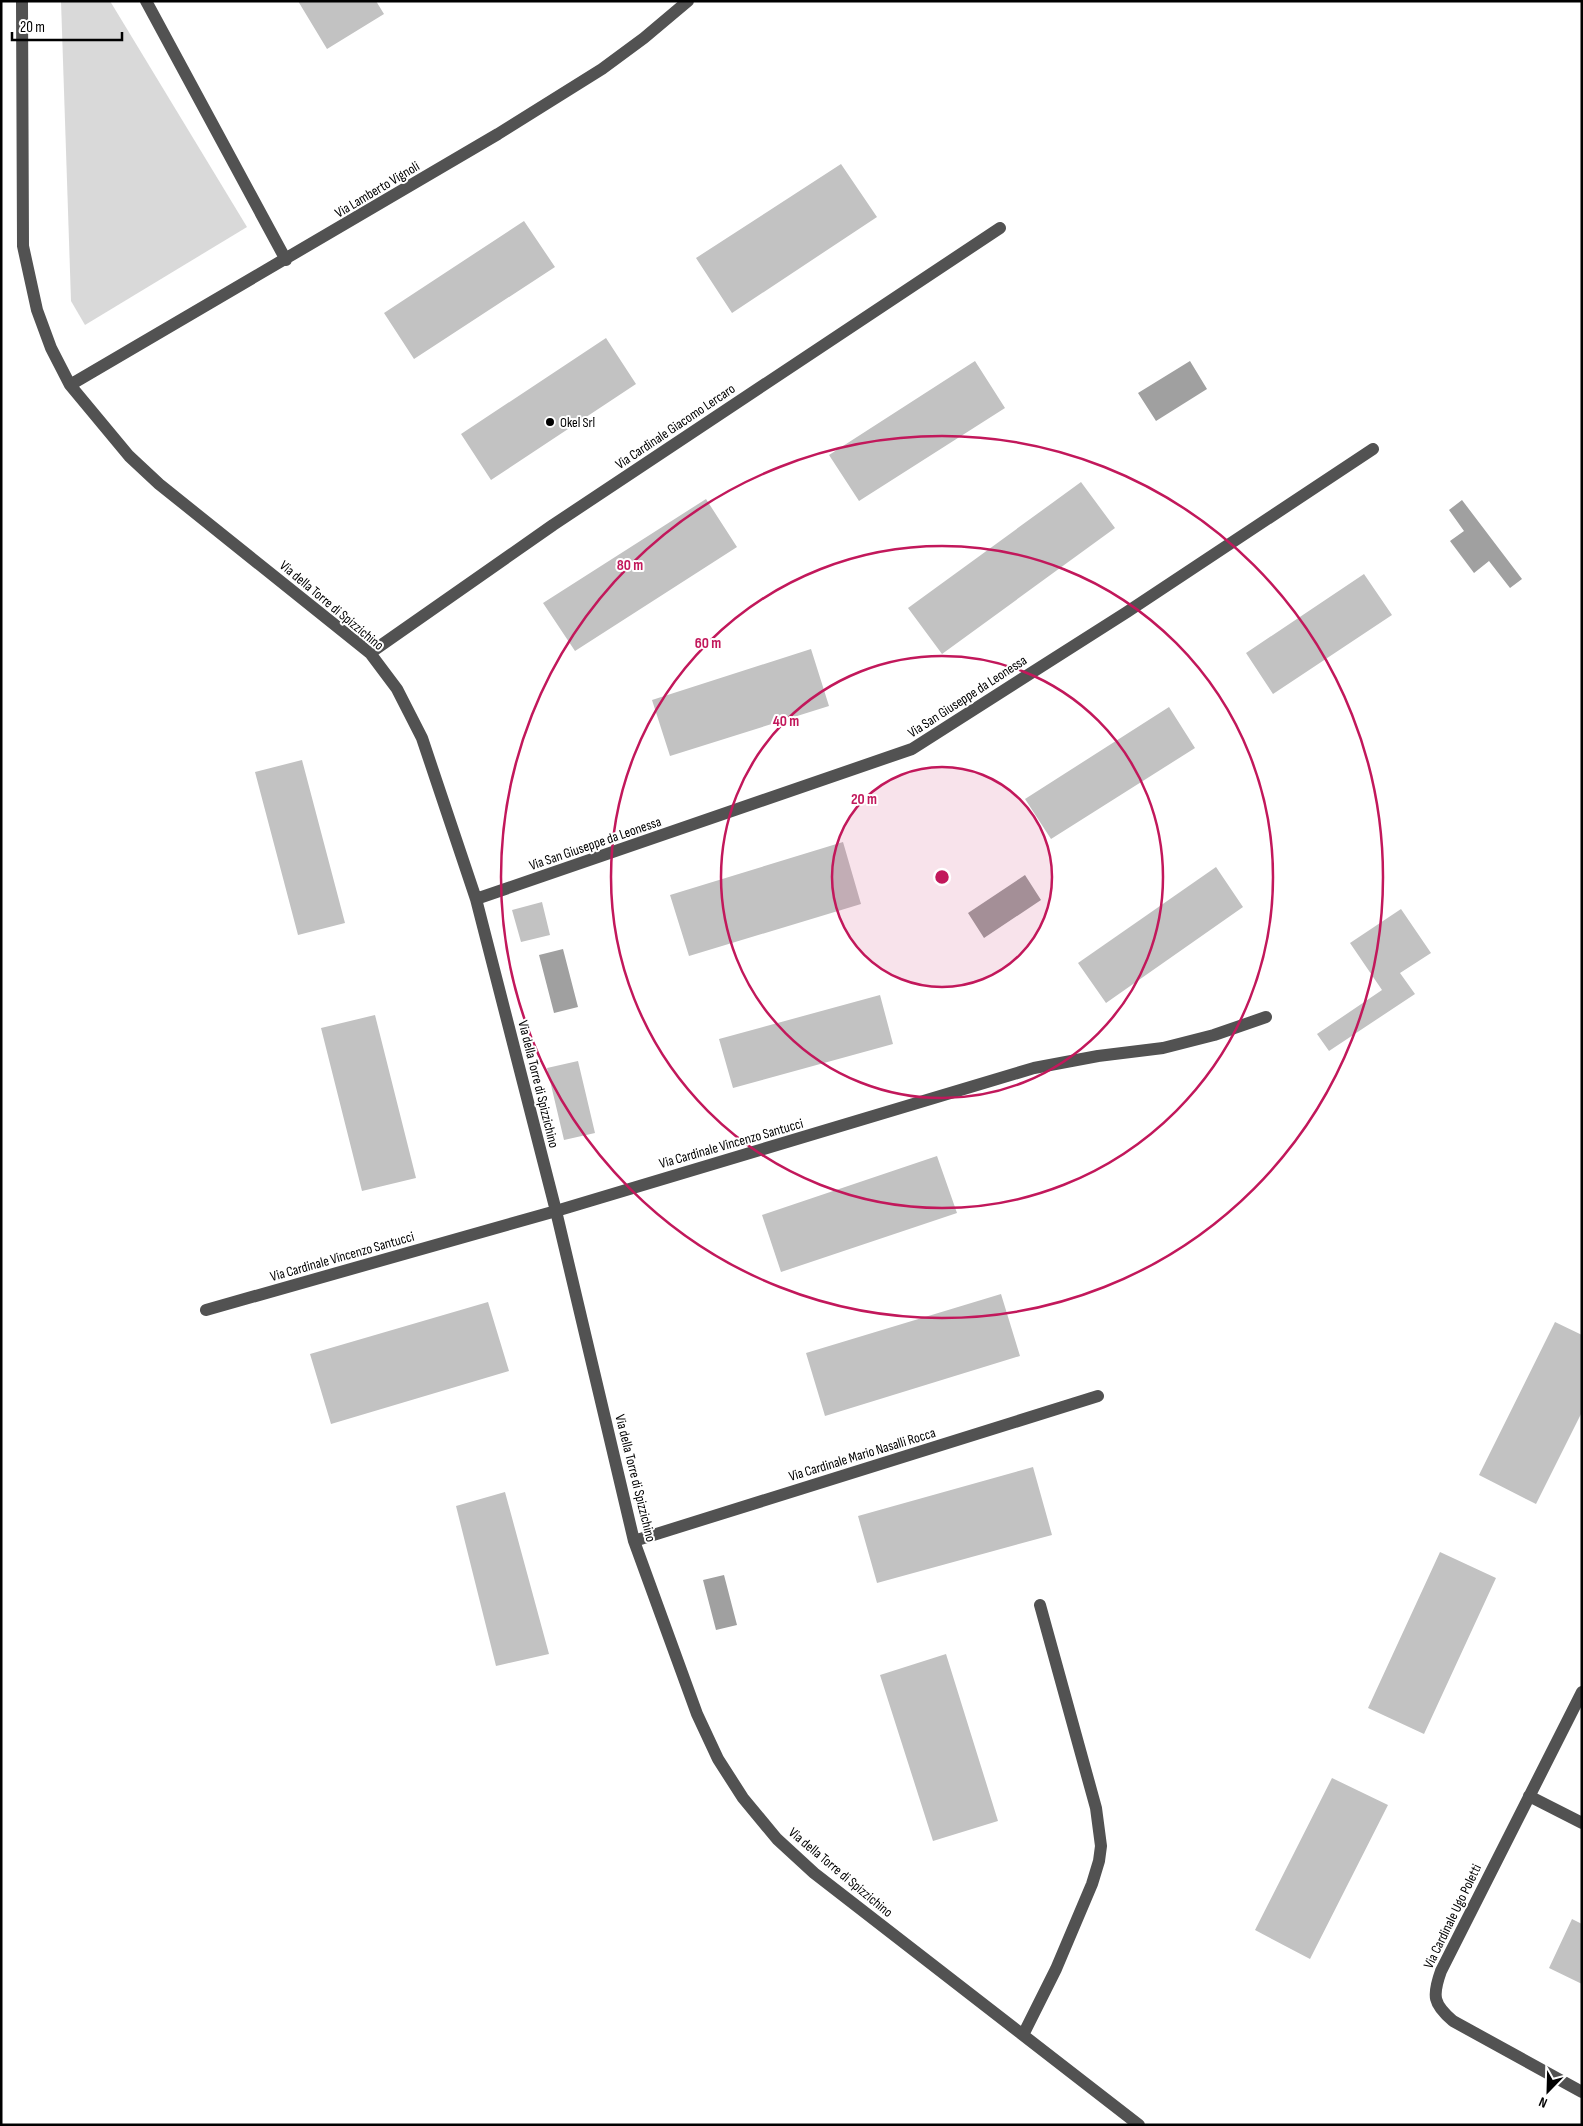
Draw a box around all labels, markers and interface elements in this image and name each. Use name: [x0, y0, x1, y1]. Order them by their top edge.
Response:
scale bar: [12, 10, 122, 42]
text: 20 m: [20, 18, 45, 37]
street label: Via Lamberto Vignoli: [332, 157, 423, 221]
street label: Via Cardinale Giacomo Lercaro: [612, 380, 739, 473]
place label: Okel Srl: [560, 414, 595, 431]
marker: Okel Srl: [544, 416, 556, 428]
text: 80 m: [617, 556, 643, 575]
street label: Via della Torre di Spizzichino: [276, 557, 387, 654]
text: 60 m: [695, 634, 721, 653]
street label: Via San Giuseppe da Leonessa: [905, 652, 1030, 741]
text: 40 m: [773, 712, 799, 731]
text: 20 m: [851, 790, 877, 809]
street label: Via San Giuseppe da Leonessa: [527, 813, 663, 874]
centre of rings: [933, 868, 951, 886]
street label: Via della Torre di Spizzichino: [514, 1019, 563, 1150]
street label: Via Cardinale Vincenzo Santucci: [657, 1115, 805, 1172]
street label: Via Cardinale Vincenzo Santucci: [268, 1228, 416, 1285]
street label: Via della Torre di Spizzichino: [611, 1413, 660, 1544]
street label: Via Cardinale Mario Nasalli Rocca: [787, 1424, 938, 1485]
street label: Via della Torre di Spizzichino: [785, 1824, 896, 1921]
street label: Via Cardinale Ugo Poletti: [1420, 1861, 1485, 1971]
north arrow: [1523, 2066, 1573, 2116]
text: N: [1536, 2093, 1550, 2112]

